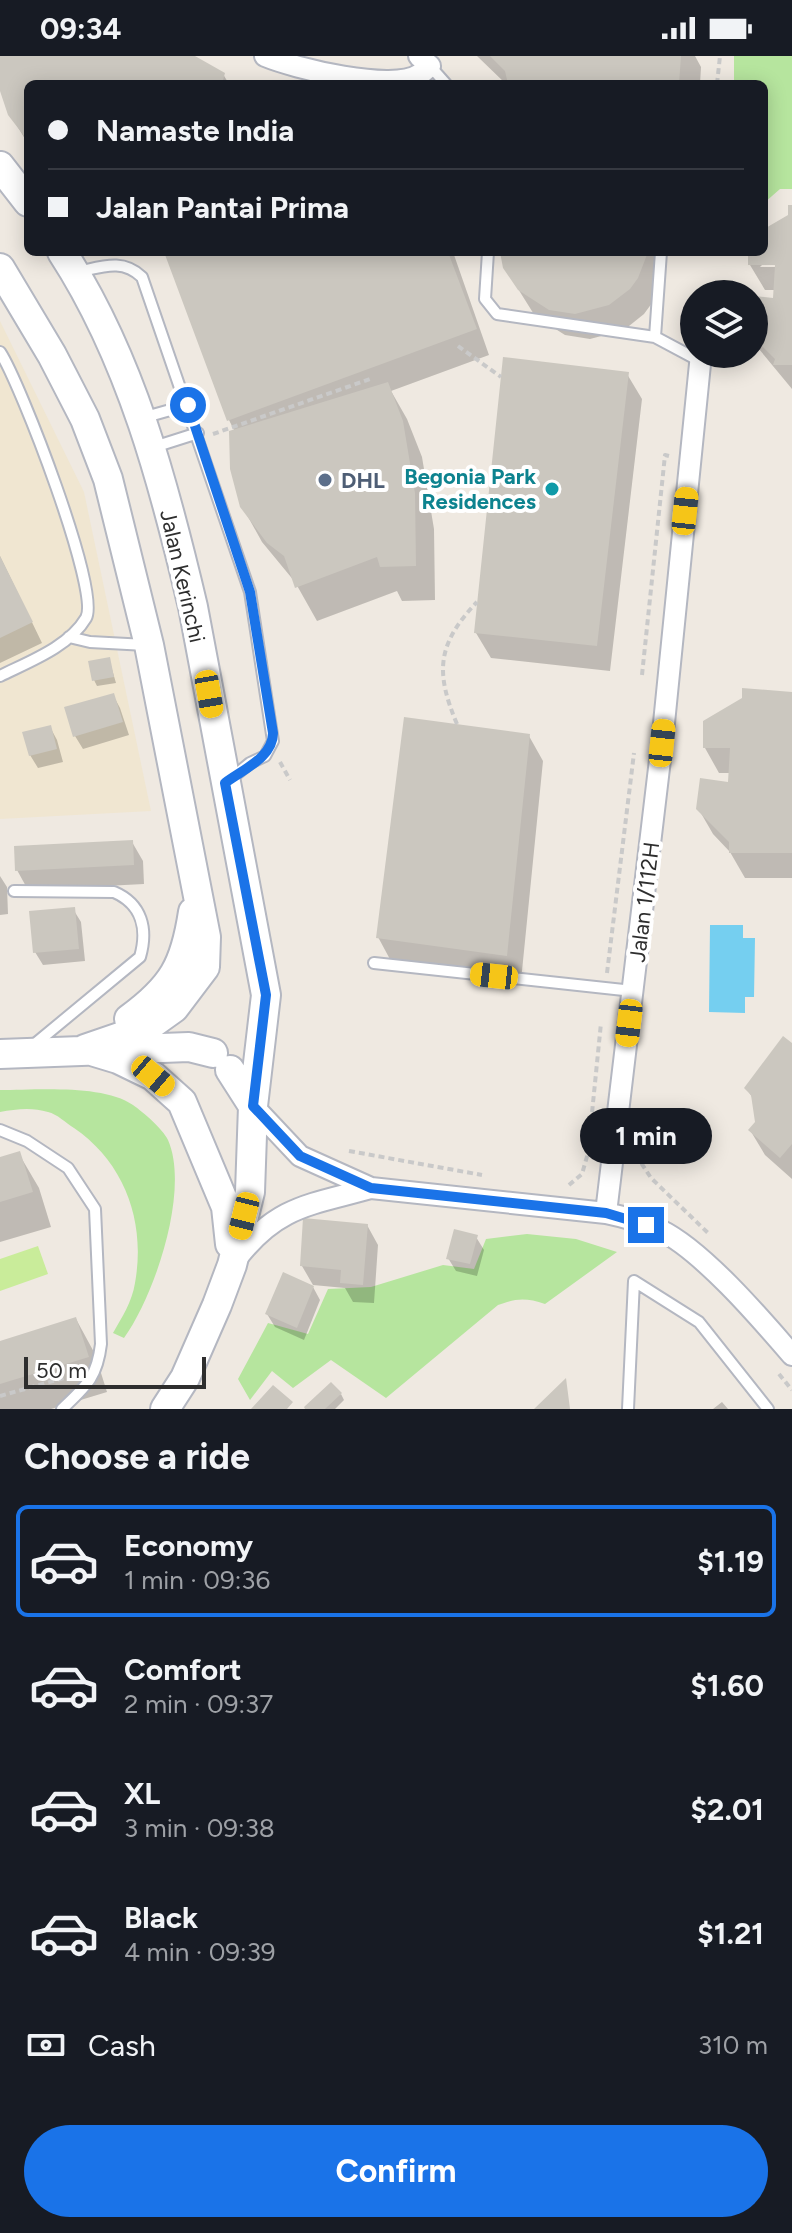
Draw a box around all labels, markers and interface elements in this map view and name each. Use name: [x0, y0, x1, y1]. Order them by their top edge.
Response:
text: 09:34: [40, 10, 122, 47]
text: Namaste India: [96, 112, 294, 149]
text: Jalan Pantai Prima: [96, 189, 349, 226]
map controls: [680, 280, 768, 368]
button: layers: [680, 280, 768, 368]
route start: [170, 387, 206, 423]
place label: Begonia Park Residences: [404, 463, 536, 515]
place label: DHL: [341, 467, 385, 494]
marker: DHL: [316, 471, 334, 489]
marker: Begonia Park Residences: [543, 480, 561, 498]
car: [671, 486, 699, 536]
street label: Jalan Kerinchi: [154, 507, 211, 645]
car: [193, 668, 225, 720]
car: [648, 718, 676, 768]
street label: Jalan 1/112H: [624, 840, 665, 964]
car: [469, 962, 519, 990]
car: [614, 998, 644, 1048]
car: [127, 1051, 179, 1101]
callout: 1 min: [580, 1109, 712, 1165]
text: 1 min: [615, 1120, 677, 1152]
car: [227, 1190, 261, 1242]
route end: [628, 1207, 664, 1243]
scale bar: [24, 1353, 206, 1389]
text: 50 m: [36, 1357, 87, 1384]
text: Choose a ride: [24, 1435, 250, 1478]
icon: car: [28, 1525, 100, 1597]
text: Economy: [124, 1527, 253, 1564]
text: $1.19: [697, 1543, 764, 1580]
text: 1 min · 09:36: [124, 1564, 270, 1596]
icon: car: [28, 1649, 100, 1721]
text: Comfort: [124, 1651, 242, 1688]
text: $1.60: [690, 1667, 764, 1704]
text: 2 min · 09:37: [124, 1688, 273, 1720]
icon: car: [28, 1773, 100, 1845]
text: XL: [124, 1775, 160, 1812]
text: $2.01: [690, 1791, 764, 1828]
text: 3 min · 09:38: [124, 1812, 275, 1844]
icon: car: [28, 1897, 100, 1969]
text: Black: [124, 1899, 198, 1936]
text: $1.21: [697, 1915, 764, 1952]
text: 4 min · 09:39: [124, 1936, 276, 1968]
icon: cash: [24, 2023, 68, 2067]
text: Cash: [88, 2027, 156, 2064]
text: 310 m: [698, 2029, 768, 2061]
button: Confirm: [24, 2125, 768, 2217]

